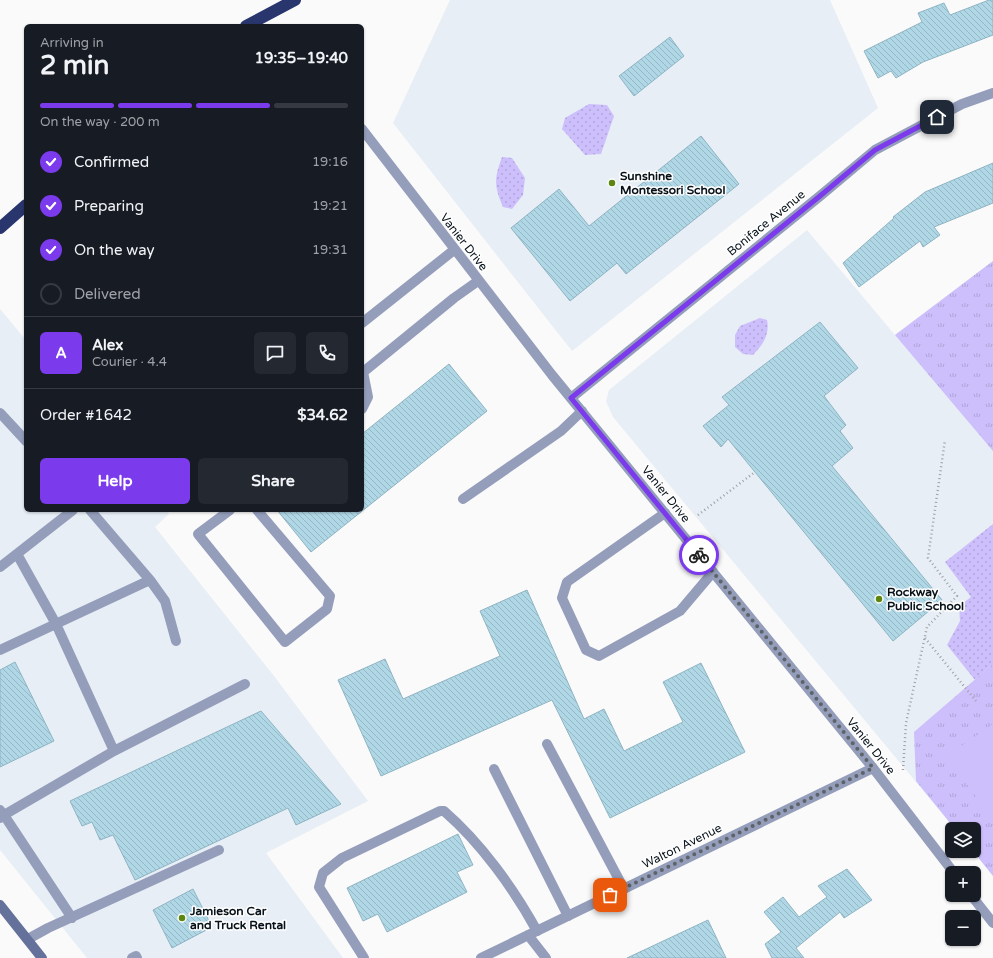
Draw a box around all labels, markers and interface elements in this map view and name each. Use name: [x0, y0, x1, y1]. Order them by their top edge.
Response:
text: Arriving in: [40, 35, 104, 51]
text: 19:35–19:40: [255, 49, 348, 67]
text: 2 min: [40, 50, 109, 81]
pin: [920, 100, 954, 134]
icon: home: [926, 106, 948, 128]
text: On the way · 200 m: [40, 114, 160, 130]
icon: check: [40, 151, 62, 173]
text: Confirmed: [74, 153, 149, 171]
text: 19:16: [312, 154, 348, 170]
place label: Sunshine Montessori School: [620, 169, 725, 197]
marker: Sunshine Montessori School: [607, 178, 617, 188]
street label: Boniface Avenue: [724, 187, 808, 259]
icon: check: [40, 195, 62, 217]
text: Preparing: [74, 197, 144, 215]
text: 19:21: [312, 198, 348, 214]
street label: Vanier Drive: [437, 211, 491, 274]
icon: check: [40, 239, 62, 261]
text: On the way: [74, 241, 154, 259]
text: 19:31: [312, 242, 348, 258]
text: Delivered: [74, 285, 141, 303]
button: chat: [254, 332, 296, 374]
button: phone: [306, 332, 348, 374]
text: Alex: [92, 336, 123, 354]
text: A: [55, 344, 67, 362]
text: Courier · 4.4: [92, 354, 167, 370]
text: Order #1642: [40, 406, 132, 424]
text: $34.62: [297, 406, 348, 424]
button: Help: [40, 458, 190, 504]
button: Share: [198, 458, 348, 504]
street label: Vanier Drive: [639, 463, 693, 525]
courier: [679, 535, 719, 575]
icon: bike: [688, 544, 710, 566]
place label: Rockway Public School: [887, 585, 964, 613]
marker: Rockway Public School: [874, 594, 884, 604]
street label: Vanier Drive: [844, 715, 898, 777]
street label: Walton Avenue: [640, 821, 724, 871]
map controls: [945, 822, 981, 946]
button: layers: [945, 822, 981, 858]
button: +: [945, 866, 981, 902]
pin: [593, 878, 627, 912]
icon: bag: [599, 884, 621, 906]
place label: Jamieson Car and Truck Rental: [189, 904, 286, 932]
button: −: [945, 910, 981, 946]
marker: Jamieson Car and Truck Rental: [177, 913, 187, 923]

